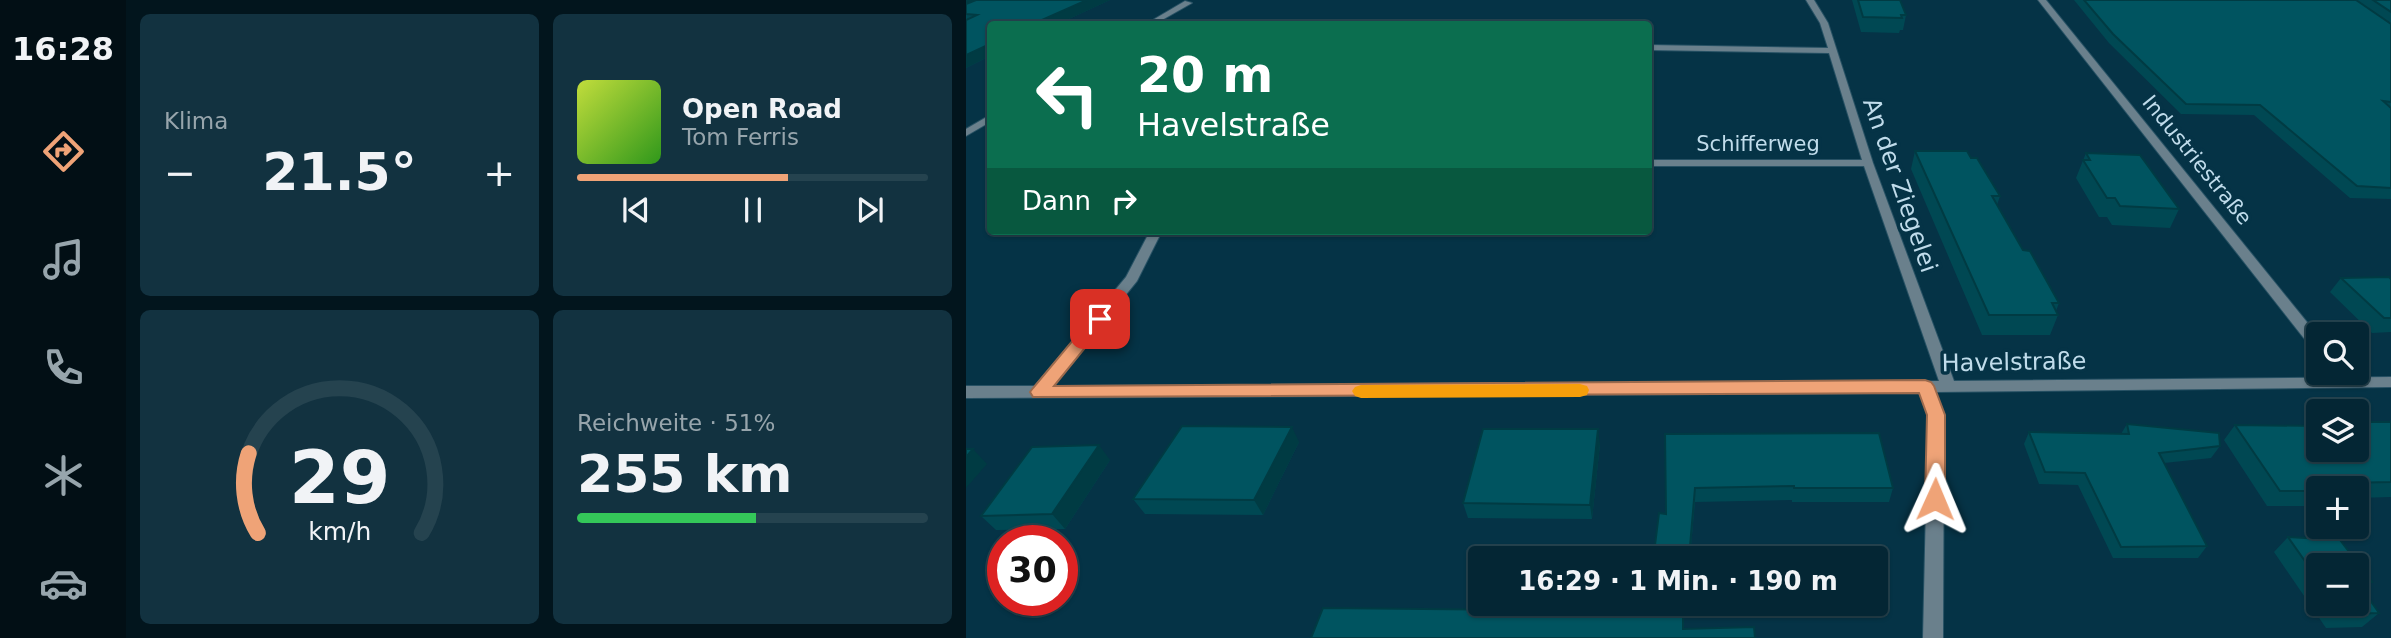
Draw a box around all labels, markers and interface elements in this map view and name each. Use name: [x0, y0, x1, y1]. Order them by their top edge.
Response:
text: 16:28: [12, 30, 114, 68]
text: 20 m: [1137, 47, 1273, 104]
icon: left: [1022, 49, 1113, 140]
street label: Industriestraße: [2137, 90, 2257, 230]
text: Open Road: [682, 94, 842, 124]
street label: An der Ziegelei: [1857, 94, 1943, 276]
text: Havelstraße: [1137, 106, 1330, 144]
text: Klima: [164, 108, 228, 134]
text: Tom Ferris: [682, 124, 799, 150]
icon: directions: [39, 127, 88, 176]
street label: Schifferweg: [1696, 132, 1820, 156]
text: 21.5°: [262, 142, 417, 202]
text: −: [164, 151, 196, 195]
text: +: [483, 151, 515, 195]
icon: right: [1105, 182, 1143, 220]
text: Dann: [1022, 186, 1091, 216]
icon: previous: [617, 191, 655, 229]
icon: pause: [734, 191, 772, 229]
icon: next: [851, 191, 889, 229]
icon: music: [39, 235, 88, 284]
pin: [1070, 289, 1130, 349]
icon: arrive: [1081, 300, 1119, 338]
map controls: [2306, 322, 2369, 616]
button: search: [2306, 322, 2369, 385]
icon: phone: [39, 343, 88, 392]
street label: Havelstraße: [1941, 347, 2087, 377]
button: layers: [2306, 399, 2369, 462]
text: Reichweite · 51%: [577, 410, 775, 436]
text: 29: [289, 435, 390, 520]
text: 255 km: [577, 444, 792, 504]
icon: climate: [39, 451, 88, 500]
position arrow: [1898, 462, 1972, 536]
button: +: [2306, 476, 2369, 539]
text: km/h: [308, 517, 371, 546]
speed limit sign: 30: [987, 525, 1078, 616]
button: −: [2306, 553, 2369, 616]
icon: car: [39, 559, 88, 608]
text: 16:29 · 1 Min. · 190 m: [1518, 566, 1838, 596]

